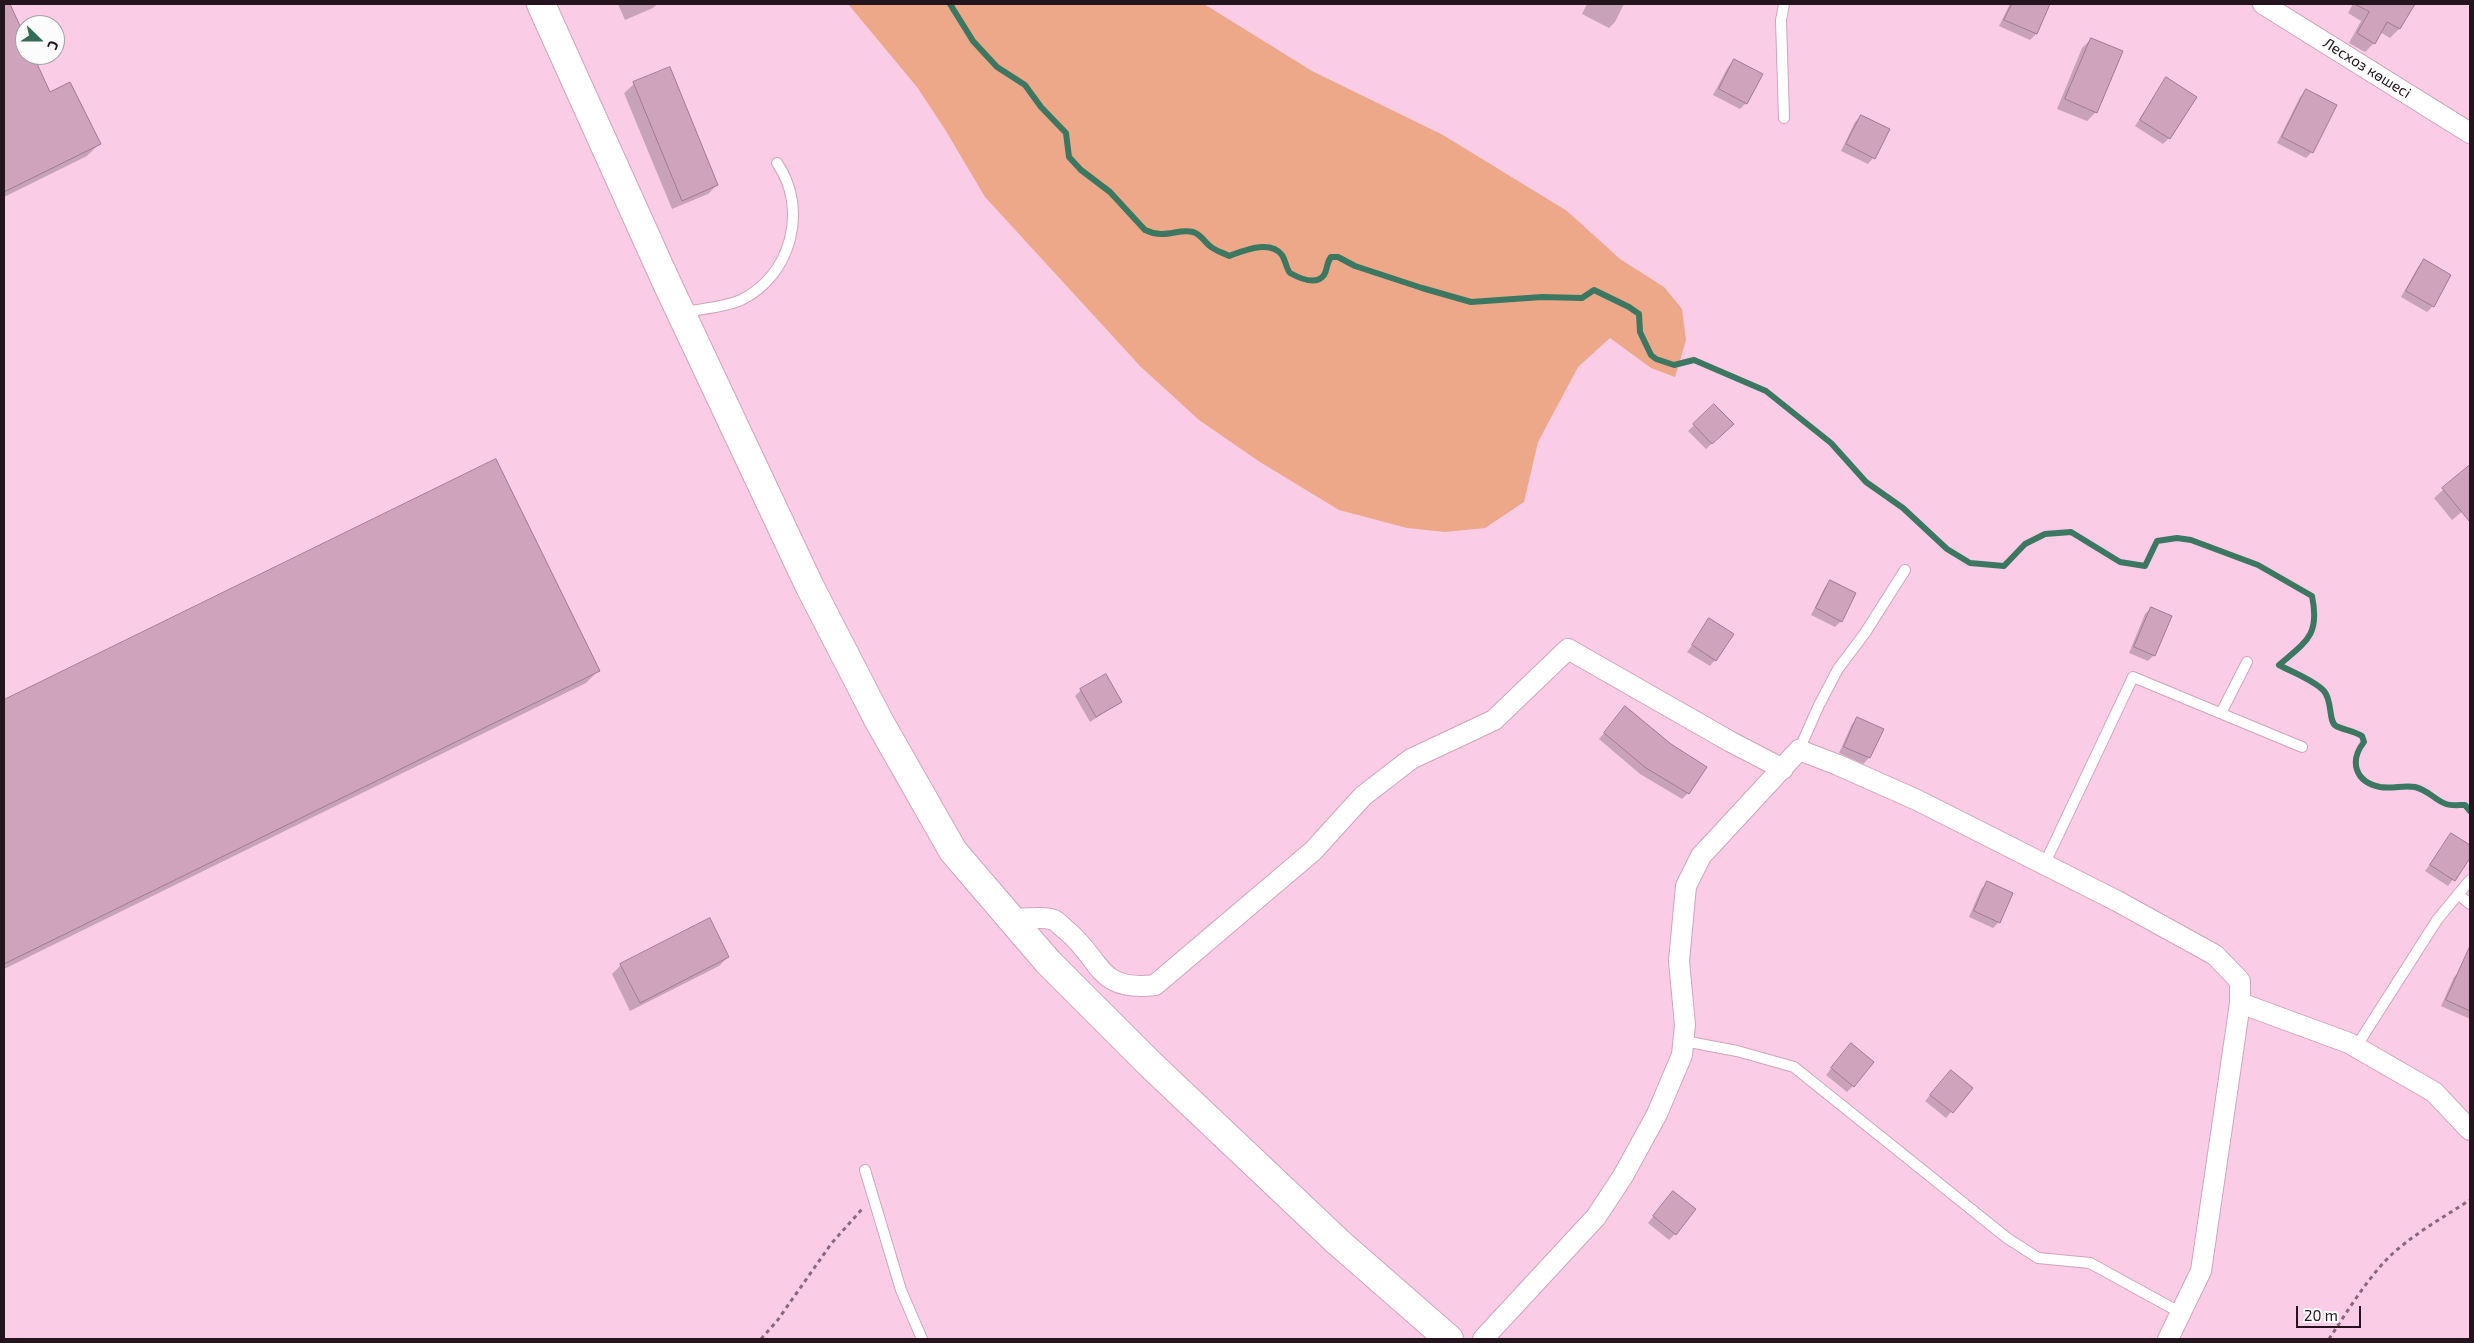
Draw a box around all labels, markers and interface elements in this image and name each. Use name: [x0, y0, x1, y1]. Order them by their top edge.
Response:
north arrow: [15, 15, 65, 65]
street label: Лесхоз көшесі: [2320, 34, 2414, 102]
text: С: [44, 38, 63, 52]
scale bar: [2299, 1296, 2364, 1328]
text: 20 m: [2304, 1306, 2338, 1324]

